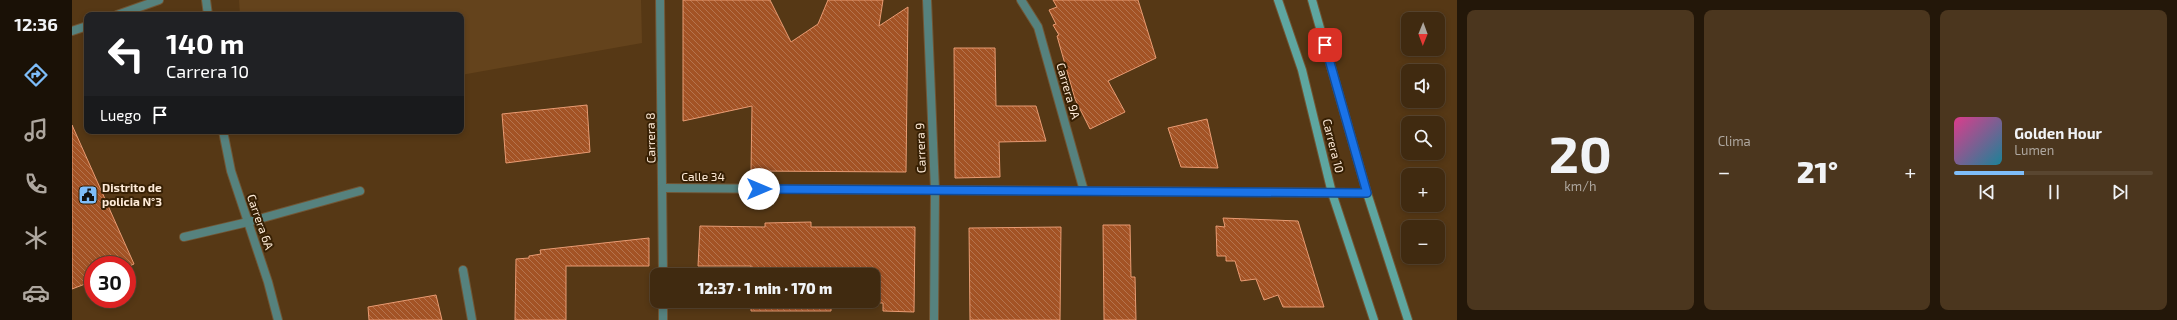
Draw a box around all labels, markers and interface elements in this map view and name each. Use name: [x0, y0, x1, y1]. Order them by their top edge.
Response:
north arrow: [1401, 12, 1445, 56]
map controls: [1401, 12, 1445, 264]
text: 12:36: [14, 13, 58, 35]
text: 140 m: [166, 26, 244, 60]
icon: left: [100, 28, 152, 80]
pin: [1308, 28, 1342, 62]
icon: arrive: [1314, 34, 1336, 56]
text: Carrera 10: [166, 60, 249, 82]
icon: directions: [22, 61, 50, 89]
street label: Carrera 9A: [1054, 61, 1084, 121]
button: sound: [1401, 64, 1445, 108]
icon: arrive: [149, 104, 171, 126]
text: Luego: [100, 106, 141, 124]
street label: Carrera 8: [643, 113, 657, 163]
icon: music: [22, 116, 50, 144]
button: search: [1401, 116, 1445, 160]
street label: Carrera 10: [1320, 117, 1347, 174]
text: 20: [1549, 121, 1612, 183]
street label: Carrera 9: [912, 123, 928, 173]
text: Golden Hour: [2014, 124, 2102, 142]
text: Clima: [1718, 133, 1751, 149]
text: Lumen: [2014, 142, 2054, 158]
text: 21°: [1797, 153, 1838, 189]
text: −: [1718, 158, 1731, 184]
text: +: [1904, 158, 1916, 184]
position arrow: [738, 168, 780, 210]
button: +: [1401, 168, 1445, 212]
street label: Calle 34: [681, 169, 725, 183]
icon: phone: [22, 170, 50, 198]
text: km/h: [1564, 178, 1596, 194]
place label: Distrito de policia N°3: [102, 180, 162, 208]
icon: previous: [1976, 181, 1998, 203]
icon: pause: [2043, 181, 2065, 203]
icon: next: [2109, 181, 2131, 203]
public building icon: Distrito de policia N°3: [77, 184, 99, 206]
street label: Carrera 6A: [245, 192, 277, 252]
button: −: [1401, 220, 1445, 264]
icon: climate: [22, 224, 50, 252]
speed limit sign: 30: [84, 256, 136, 308]
icon: car: [22, 279, 50, 307]
text: 12:37 · 1 min · 170 m: [698, 279, 832, 297]

